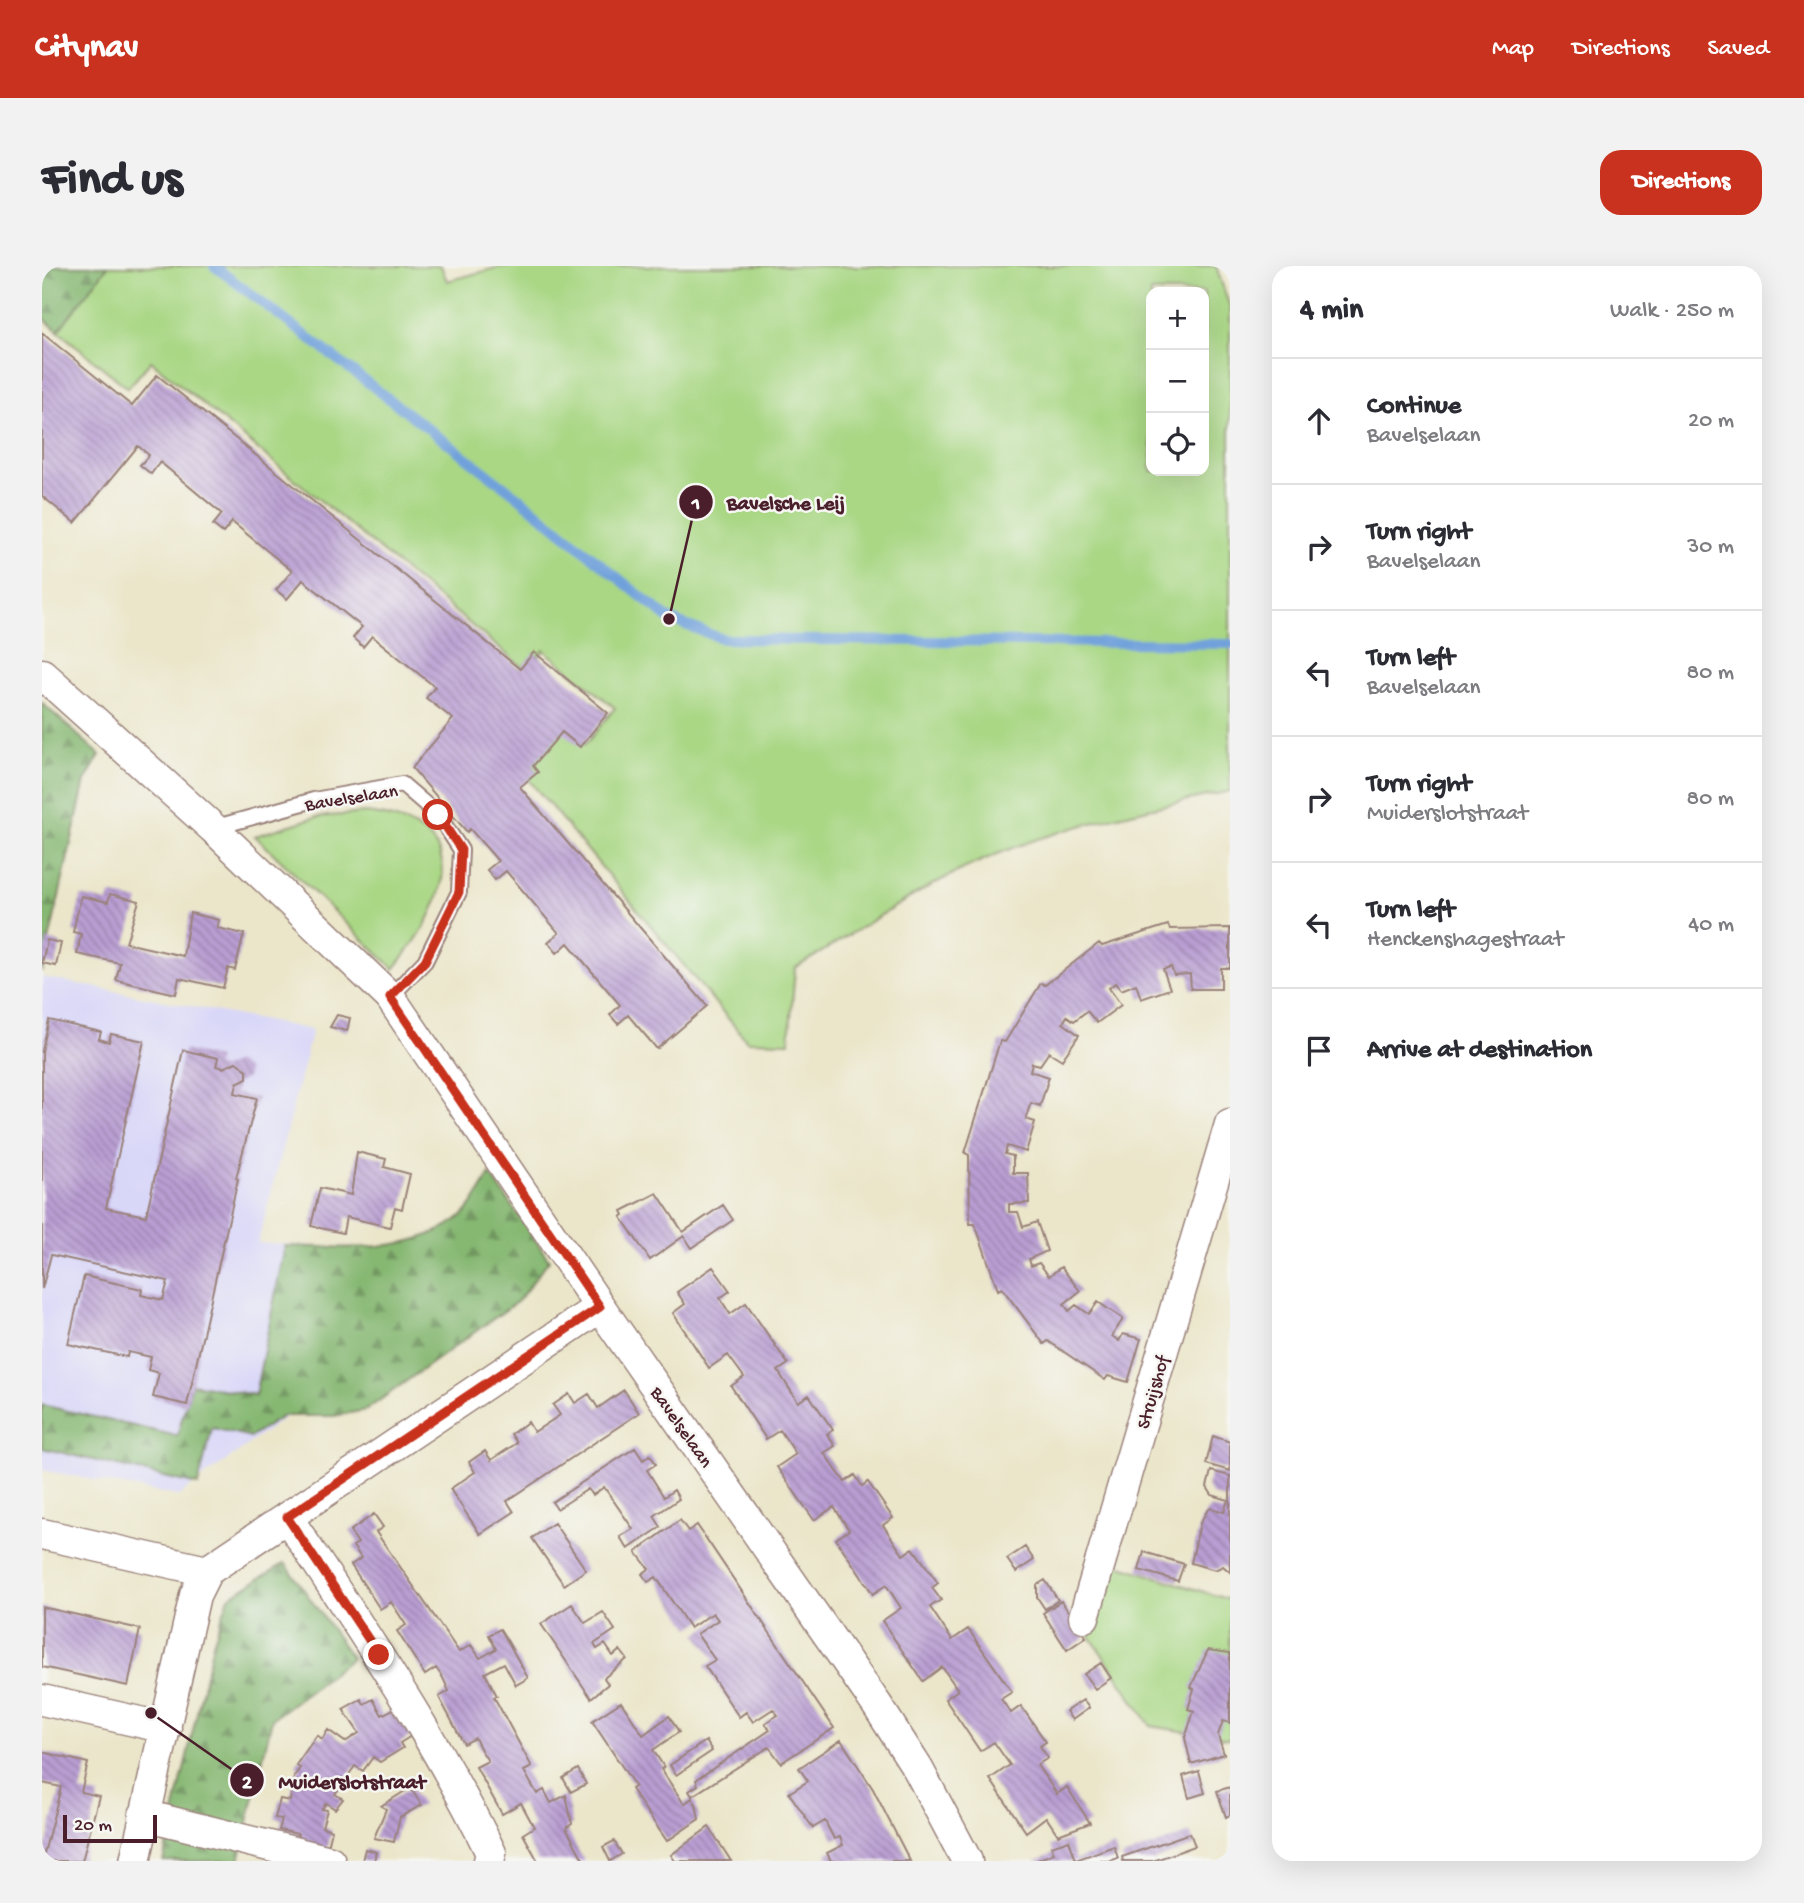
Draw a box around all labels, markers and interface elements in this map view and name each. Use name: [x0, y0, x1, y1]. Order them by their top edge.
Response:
text: Citynav: [35, 30, 138, 68]
text: Map: [1492, 35, 1534, 64]
text: Directions: [1572, 35, 1670, 64]
text: Saved: [1708, 35, 1769, 64]
button: Directions: [1600, 150, 1762, 215]
text: Find us: [42, 153, 182, 211]
map controls: [1146, 287, 1209, 476]
button: +: [1146, 287, 1209, 350]
text: 4 min: [1300, 294, 1363, 329]
text: Walk · 250 m: [1610, 298, 1734, 325]
button: −: [1146, 350, 1209, 413]
text: Continue: [1367, 392, 1461, 423]
icon: ahead: [1300, 402, 1338, 440]
text: 20 m: [1688, 408, 1734, 435]
button: locate: [1146, 413, 1209, 476]
text: Bavelselaan: [1367, 423, 1480, 450]
callout: Bavelsche Leij: [678, 481, 860, 523]
text: 1: [691, 493, 700, 518]
text: Bavelsche Leij: [726, 493, 845, 518]
text: Turn right: [1367, 518, 1471, 549]
icon: right: [1300, 528, 1338, 566]
text: 30 m: [1687, 534, 1734, 561]
text: Bavelselaan: [1367, 549, 1480, 576]
text: Turn left: [1367, 644, 1455, 675]
icon: left: [1300, 654, 1338, 692]
text: 80 m: [1687, 660, 1734, 687]
text: Bavelselaan: [1367, 675, 1480, 702]
text: Turn right: [1367, 770, 1471, 801]
icon: right: [1300, 780, 1338, 818]
street label: Bavelselaan: [302, 781, 400, 818]
text: 80 m: [1687, 786, 1734, 813]
route start: [422, 799, 453, 830]
text: Muiderslotstraat: [1367, 801, 1528, 828]
text: Turn left: [1367, 896, 1455, 927]
icon: left: [1300, 906, 1338, 944]
text: 40 m: [1688, 912, 1734, 939]
text: Henckenshagestraat: [1367, 927, 1563, 954]
icon: arrive: [1300, 1032, 1338, 1070]
text: Arrive at destination: [1367, 1036, 1592, 1067]
street label: Struijshof: [1133, 1352, 1176, 1432]
street label: Bavelselaan: [643, 1382, 716, 1473]
route end: [363, 1639, 394, 1670]
callout: Muiderslotstraat: [229, 1759, 439, 1801]
text: 2: [242, 1772, 253, 1797]
text: Muiderslotstraat: [278, 1772, 428, 1797]
scale bar: [63, 1812, 158, 1844]
text: 20 m: [74, 1815, 112, 1838]

